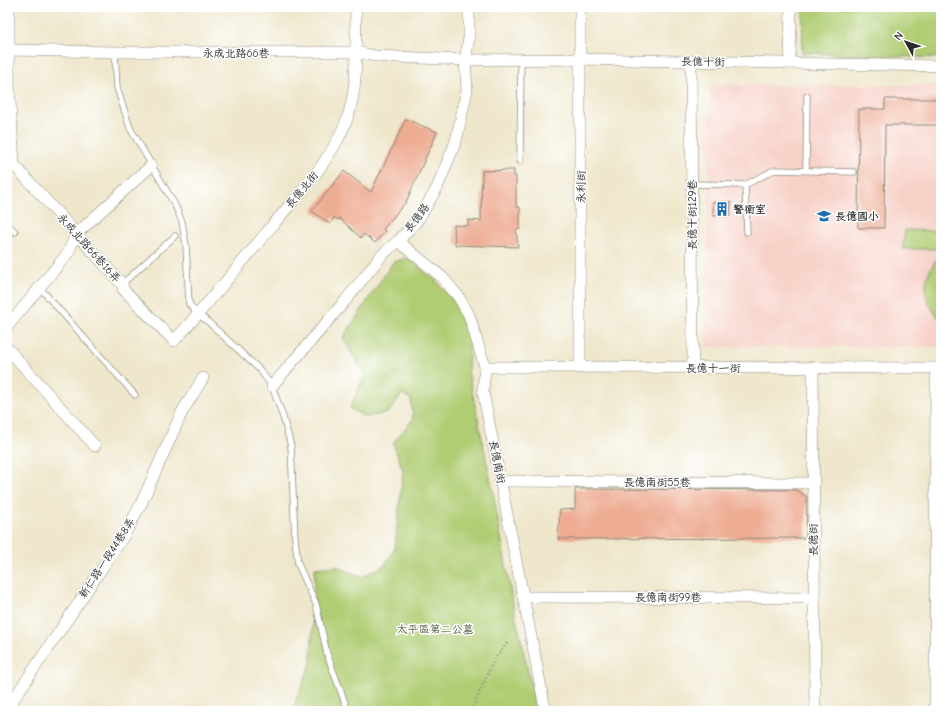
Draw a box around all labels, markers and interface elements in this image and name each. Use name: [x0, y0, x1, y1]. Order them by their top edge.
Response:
north arrow: [886, 22, 926, 62]
text: N: [891, 29, 906, 43]
street label: 永成北路66巷: [203, 47, 269, 60]
street label: 長億十街: [681, 55, 726, 69]
street label: 長億北街: [283, 168, 322, 211]
street label: 永利街: [575, 170, 588, 204]
street label: 長億十街129巷: [686, 180, 699, 250]
street label: 長億路: [402, 201, 432, 235]
building icon: 警衛室: [714, 201, 730, 217]
place label: 警衛室: [733, 203, 766, 216]
school or university icon: 長億國小: [816, 208, 832, 224]
place label: 長億國小: [835, 210, 879, 223]
street label: 永成北路66巷16弄: [55, 211, 123, 285]
street label: 長億十一街: [686, 362, 741, 375]
street label: 長億南街: [486, 439, 508, 486]
street label: 長億南街55巷: [624, 476, 690, 489]
street label: 新仁路一段44巷8弄: [76, 515, 138, 601]
street label: 長德街: [807, 523, 820, 557]
street label: 長億南街99巷: [635, 591, 701, 604]
park label: 太平區第二公墓: [397, 623, 474, 636]

